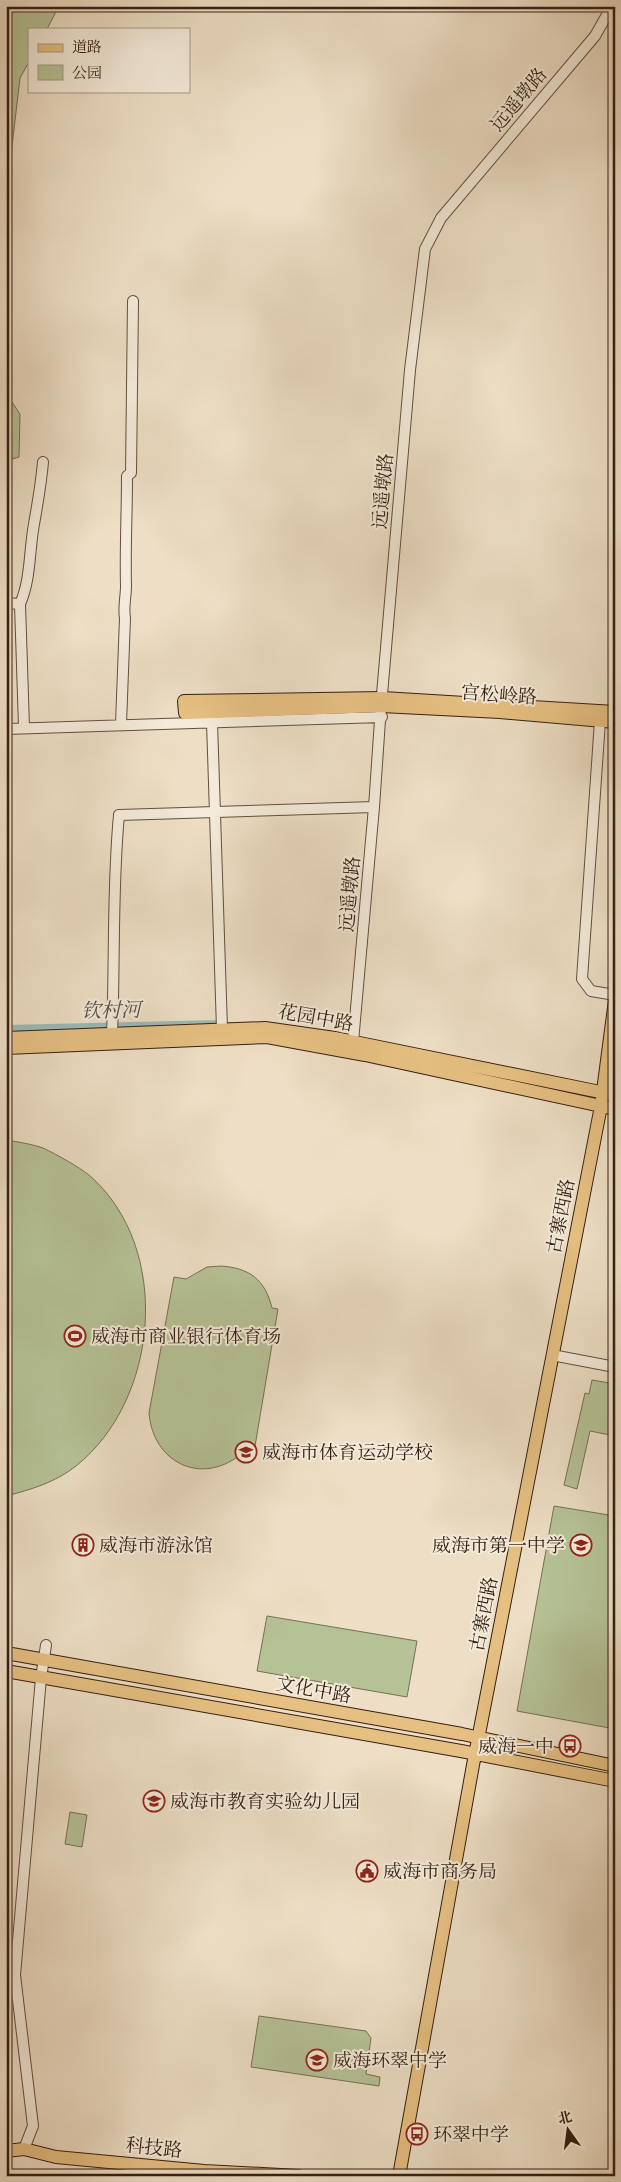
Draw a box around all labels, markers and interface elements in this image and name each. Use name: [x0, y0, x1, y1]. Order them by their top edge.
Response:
legend: [28, 28, 190, 92]
text: 道路: [72, 38, 102, 56]
street label: 远遥墩路: [486, 63, 552, 136]
text: 公园: [72, 64, 102, 82]
street label: 远遥墩路: [369, 452, 397, 530]
street label: 宫松岭路: [460, 681, 538, 709]
street label: 远遥墩路: [336, 855, 364, 933]
water label: 钦村河: [81, 998, 144, 1023]
street label: 花园中路: [276, 1001, 355, 1035]
street label: 古寨西路: [543, 1177, 579, 1256]
sports icon: 威海市商业银行体育场: [63, 1324, 87, 1348]
place label: 威海市商业银行体育场: [91, 1326, 281, 1348]
school or university icon: 威海市体育运动学校: [234, 1440, 258, 1464]
place label: 威海市体育运动学校: [262, 1442, 433, 1464]
building icon: 威海市游泳馆: [71, 1533, 95, 1557]
school or university icon: 威海市第一中学: [569, 1533, 593, 1557]
place label: 威海市游泳馆: [99, 1535, 213, 1557]
place label: 威海市第一中学: [432, 1535, 565, 1557]
street label: 古寨西路: [466, 1575, 502, 1654]
street label: 文化中路: [274, 1673, 353, 1707]
bus stop icon: 威海一中: [558, 1734, 582, 1758]
place label: 威海一中: [478, 1736, 554, 1758]
school or university icon: 威海市教育实验幼儿园: [142, 1789, 166, 1813]
place label: 威海市教育实验幼儿园: [170, 1791, 360, 1813]
public building icon: 威海市商务局: [355, 1859, 379, 1883]
place label: 威海市商务局: [383, 1861, 497, 1883]
school or university icon: 威海环翠中学: [305, 2048, 329, 2072]
place label: 威海环翠中学: [333, 2050, 447, 2072]
north arrow: [544, 2104, 594, 2154]
text: 北: [556, 2108, 574, 2128]
bus stop icon: 环翠中学: [405, 2122, 429, 2146]
place label: 环翠中学: [433, 2124, 509, 2146]
street label: 科技路: [124, 2134, 183, 2162]

